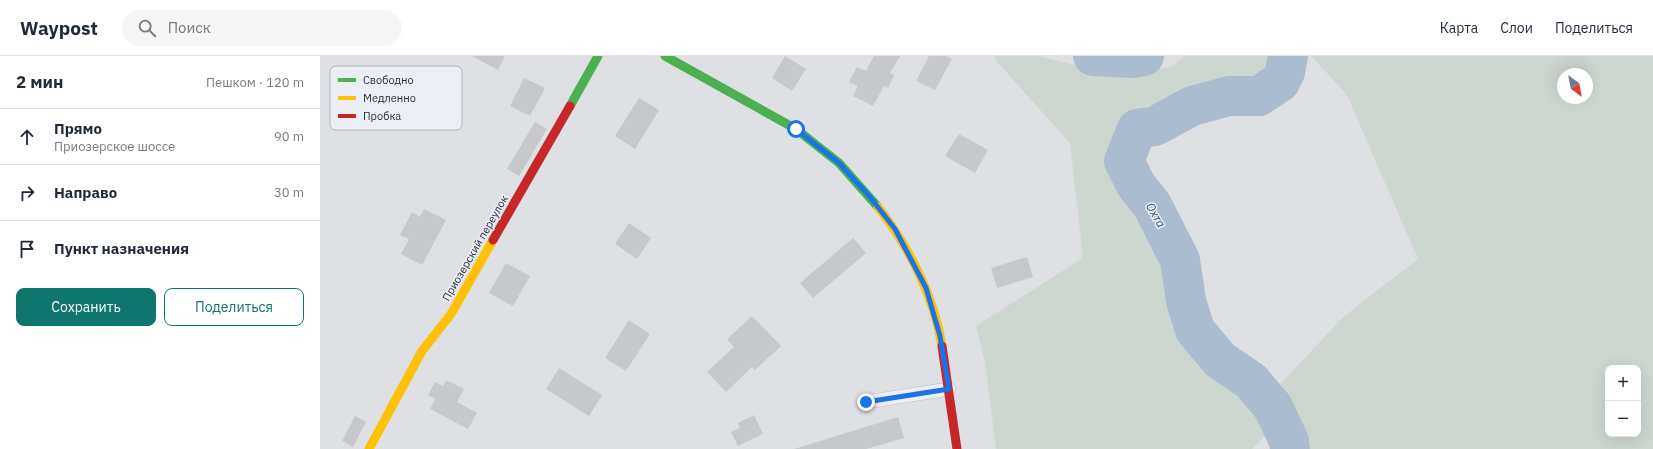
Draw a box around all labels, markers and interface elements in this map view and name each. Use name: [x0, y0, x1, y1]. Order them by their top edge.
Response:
search box: [122, 10, 402, 46]
text: Waypost: [20, 16, 98, 40]
icon: search: [136, 17, 158, 39]
text: Поиск: [168, 18, 211, 37]
text: Карта: [1440, 19, 1478, 37]
text: Слои: [1500, 19, 1533, 37]
text: Поделиться: [1555, 19, 1633, 37]
legend: [330, 66, 462, 130]
north arrow: [1557, 68, 1593, 104]
text: 2 мин: [16, 71, 63, 93]
text: Свободно: [363, 73, 414, 87]
text: Пешком · 120 m: [206, 74, 304, 91]
text: Медленно: [363, 91, 416, 105]
text: Пробка: [363, 109, 401, 123]
text: Прямо: [54, 119, 102, 138]
route start: [787, 120, 805, 138]
icon: ahead: [16, 126, 38, 148]
text: 90 m: [274, 128, 304, 145]
text: Приозерское шоссе: [54, 138, 175, 155]
icon: right: [16, 182, 38, 204]
text: Направо: [54, 183, 117, 202]
text: 30 m: [274, 184, 304, 201]
street label: Приозерский переулок: [439, 193, 511, 303]
water label: Охта: [1143, 200, 1169, 230]
icon: arrive: [16, 238, 38, 260]
text: Пункт назначения: [54, 239, 189, 258]
button: Сохранить: [16, 288, 156, 326]
button: Поделиться: [164, 288, 304, 326]
map controls: [1605, 365, 1641, 437]
button: +: [1605, 365, 1641, 401]
route end: [857, 393, 875, 411]
button: −: [1605, 401, 1641, 437]

